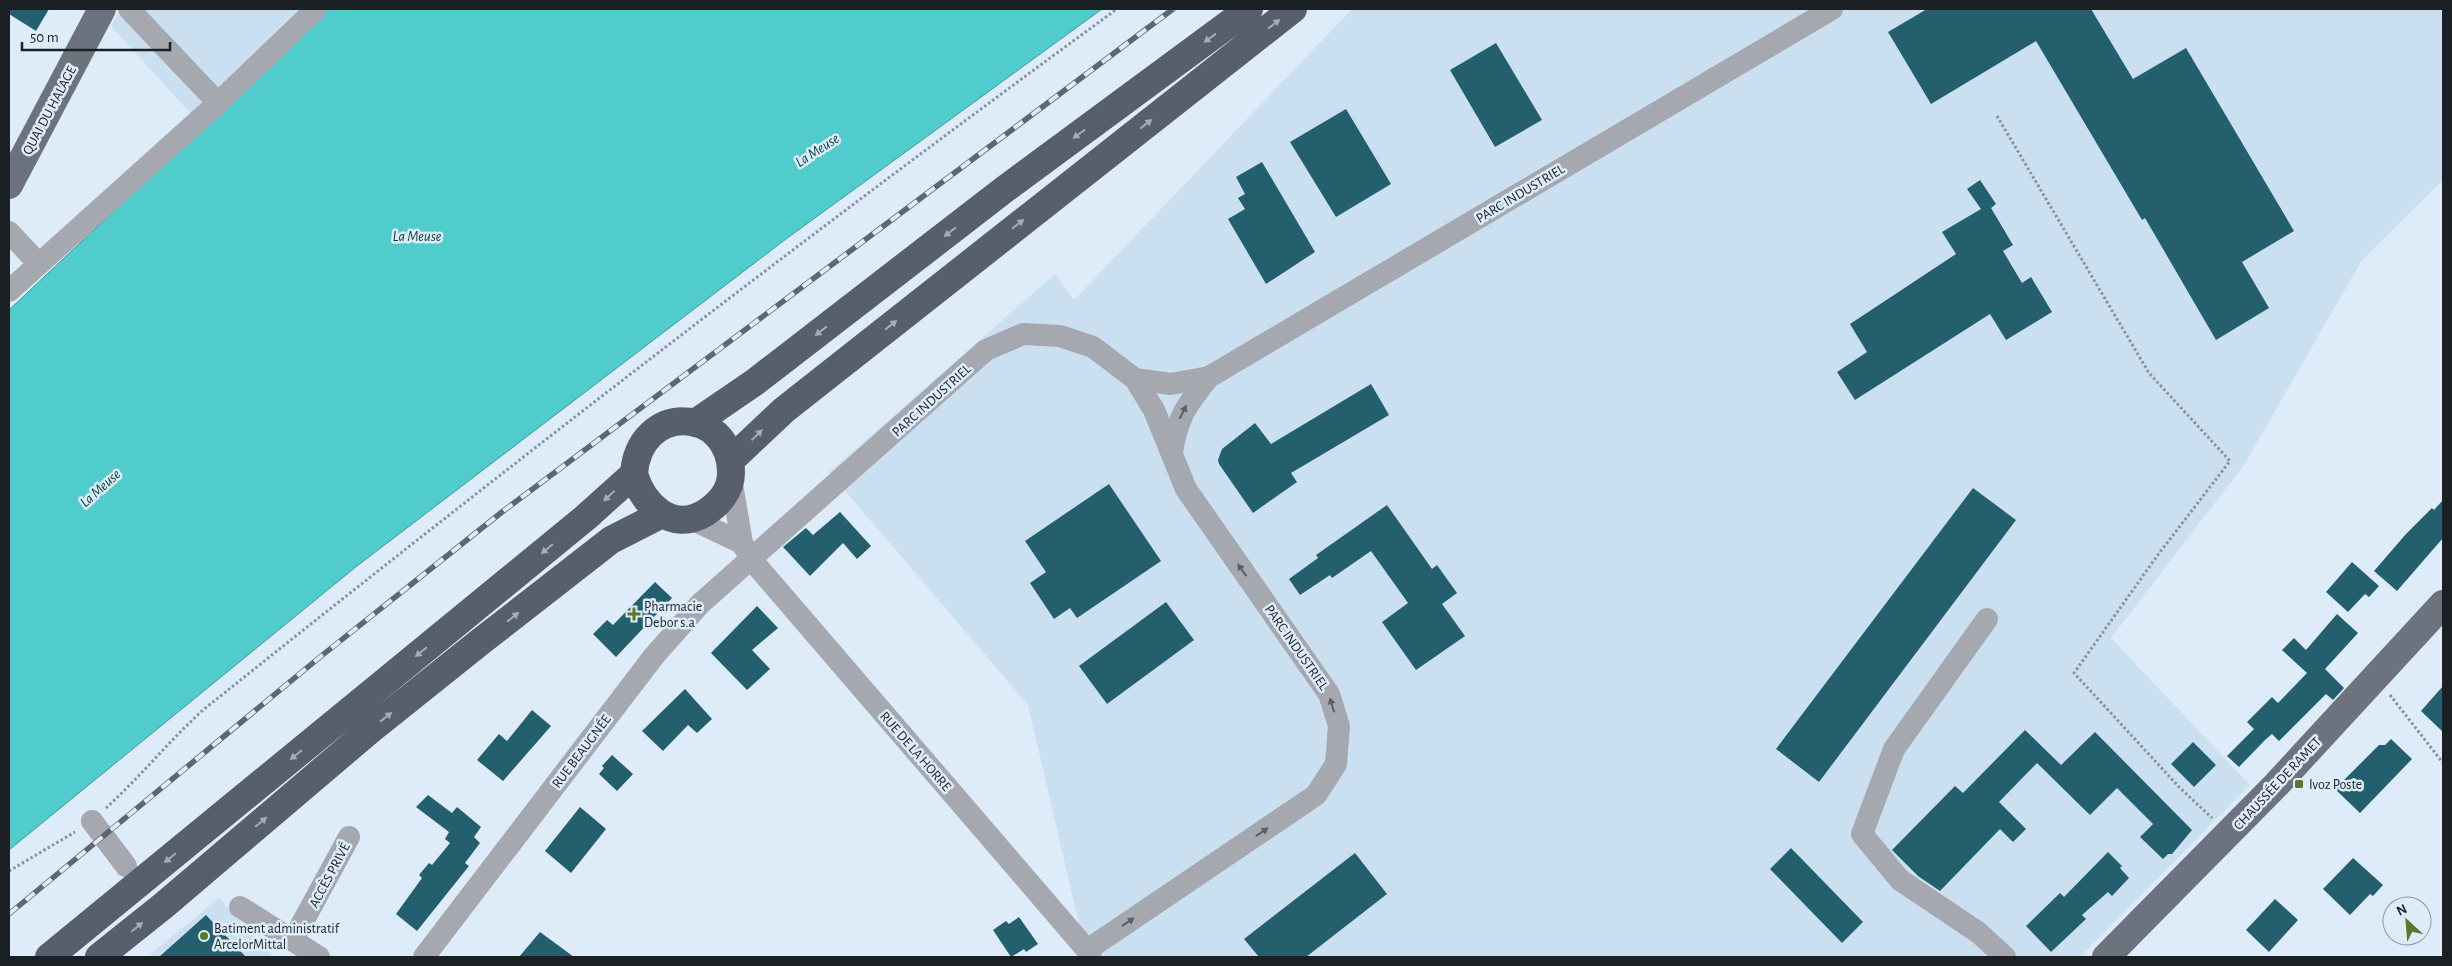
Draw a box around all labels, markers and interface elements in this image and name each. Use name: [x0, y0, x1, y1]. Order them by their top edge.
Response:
one-way arrow: [1267, 19, 1281, 29]
scale bar: [22, 20, 170, 52]
text: 50 m: [30, 30, 59, 45]
one-way arrow: [1203, 33, 1217, 43]
street label: QUAI DU HALAGE: [21, 64, 79, 157]
one-way arrow: [1139, 119, 1153, 129]
one-way arrow: [1073, 129, 1086, 139]
water label: La Meuse: [793, 131, 842, 170]
street label: PARC INDUSTRIEL: [1474, 162, 1567, 226]
one-way arrow: [1011, 219, 1024, 230]
one-way arrow: [943, 227, 957, 237]
water label: La Meuse: [393, 229, 442, 244]
one-way arrow: [884, 320, 897, 331]
one-way arrow: [815, 326, 828, 337]
street label: PARC INDUSTRIEL: [890, 362, 974, 440]
one-way arrow: [1179, 405, 1187, 419]
one-way arrow: [751, 429, 763, 441]
water label: La Meuse: [77, 466, 124, 510]
one-way arrow: [604, 490, 616, 502]
one-way arrow: [541, 544, 554, 555]
one-way arrow: [1237, 563, 1247, 577]
place label: Pharmacie Debor s.a: [644, 600, 702, 630]
street label: PARC INDUSTRIEL: [1262, 602, 1331, 693]
marker: Pharmacie Debor s.a: [628, 608, 640, 620]
one-way arrow: [506, 611, 519, 622]
one-way arrow: [415, 646, 428, 657]
one-way arrow: [1328, 697, 1336, 712]
street label: RUE DE LA HORRE: [877, 709, 954, 794]
street label: RUE BEAUGNÉE: [547, 710, 614, 791]
one-way arrow: [379, 712, 392, 723]
street label: CHAUSSÉE DE RAMET: [2229, 732, 2324, 833]
one-way arrow: [290, 749, 303, 760]
marker: Ivoz Poste: [2293, 778, 2305, 790]
place label: Ivoz Poste: [2309, 778, 2362, 792]
one-way arrow: [255, 816, 267, 828]
one-way arrow: [1256, 827, 1269, 836]
street label: ACCÈS PRIVÉ: [304, 839, 353, 910]
one-way arrow: [164, 852, 177, 863]
north arrow: [2382, 896, 2432, 946]
text: N: [2394, 902, 2409, 919]
one-way arrow: [1121, 917, 1134, 927]
one-way arrow: [130, 921, 143, 932]
place label: Batiment administratif ArcelorMittal: [214, 922, 340, 952]
marker: Batiment administratif ArcelorMittal: [198, 930, 210, 942]

